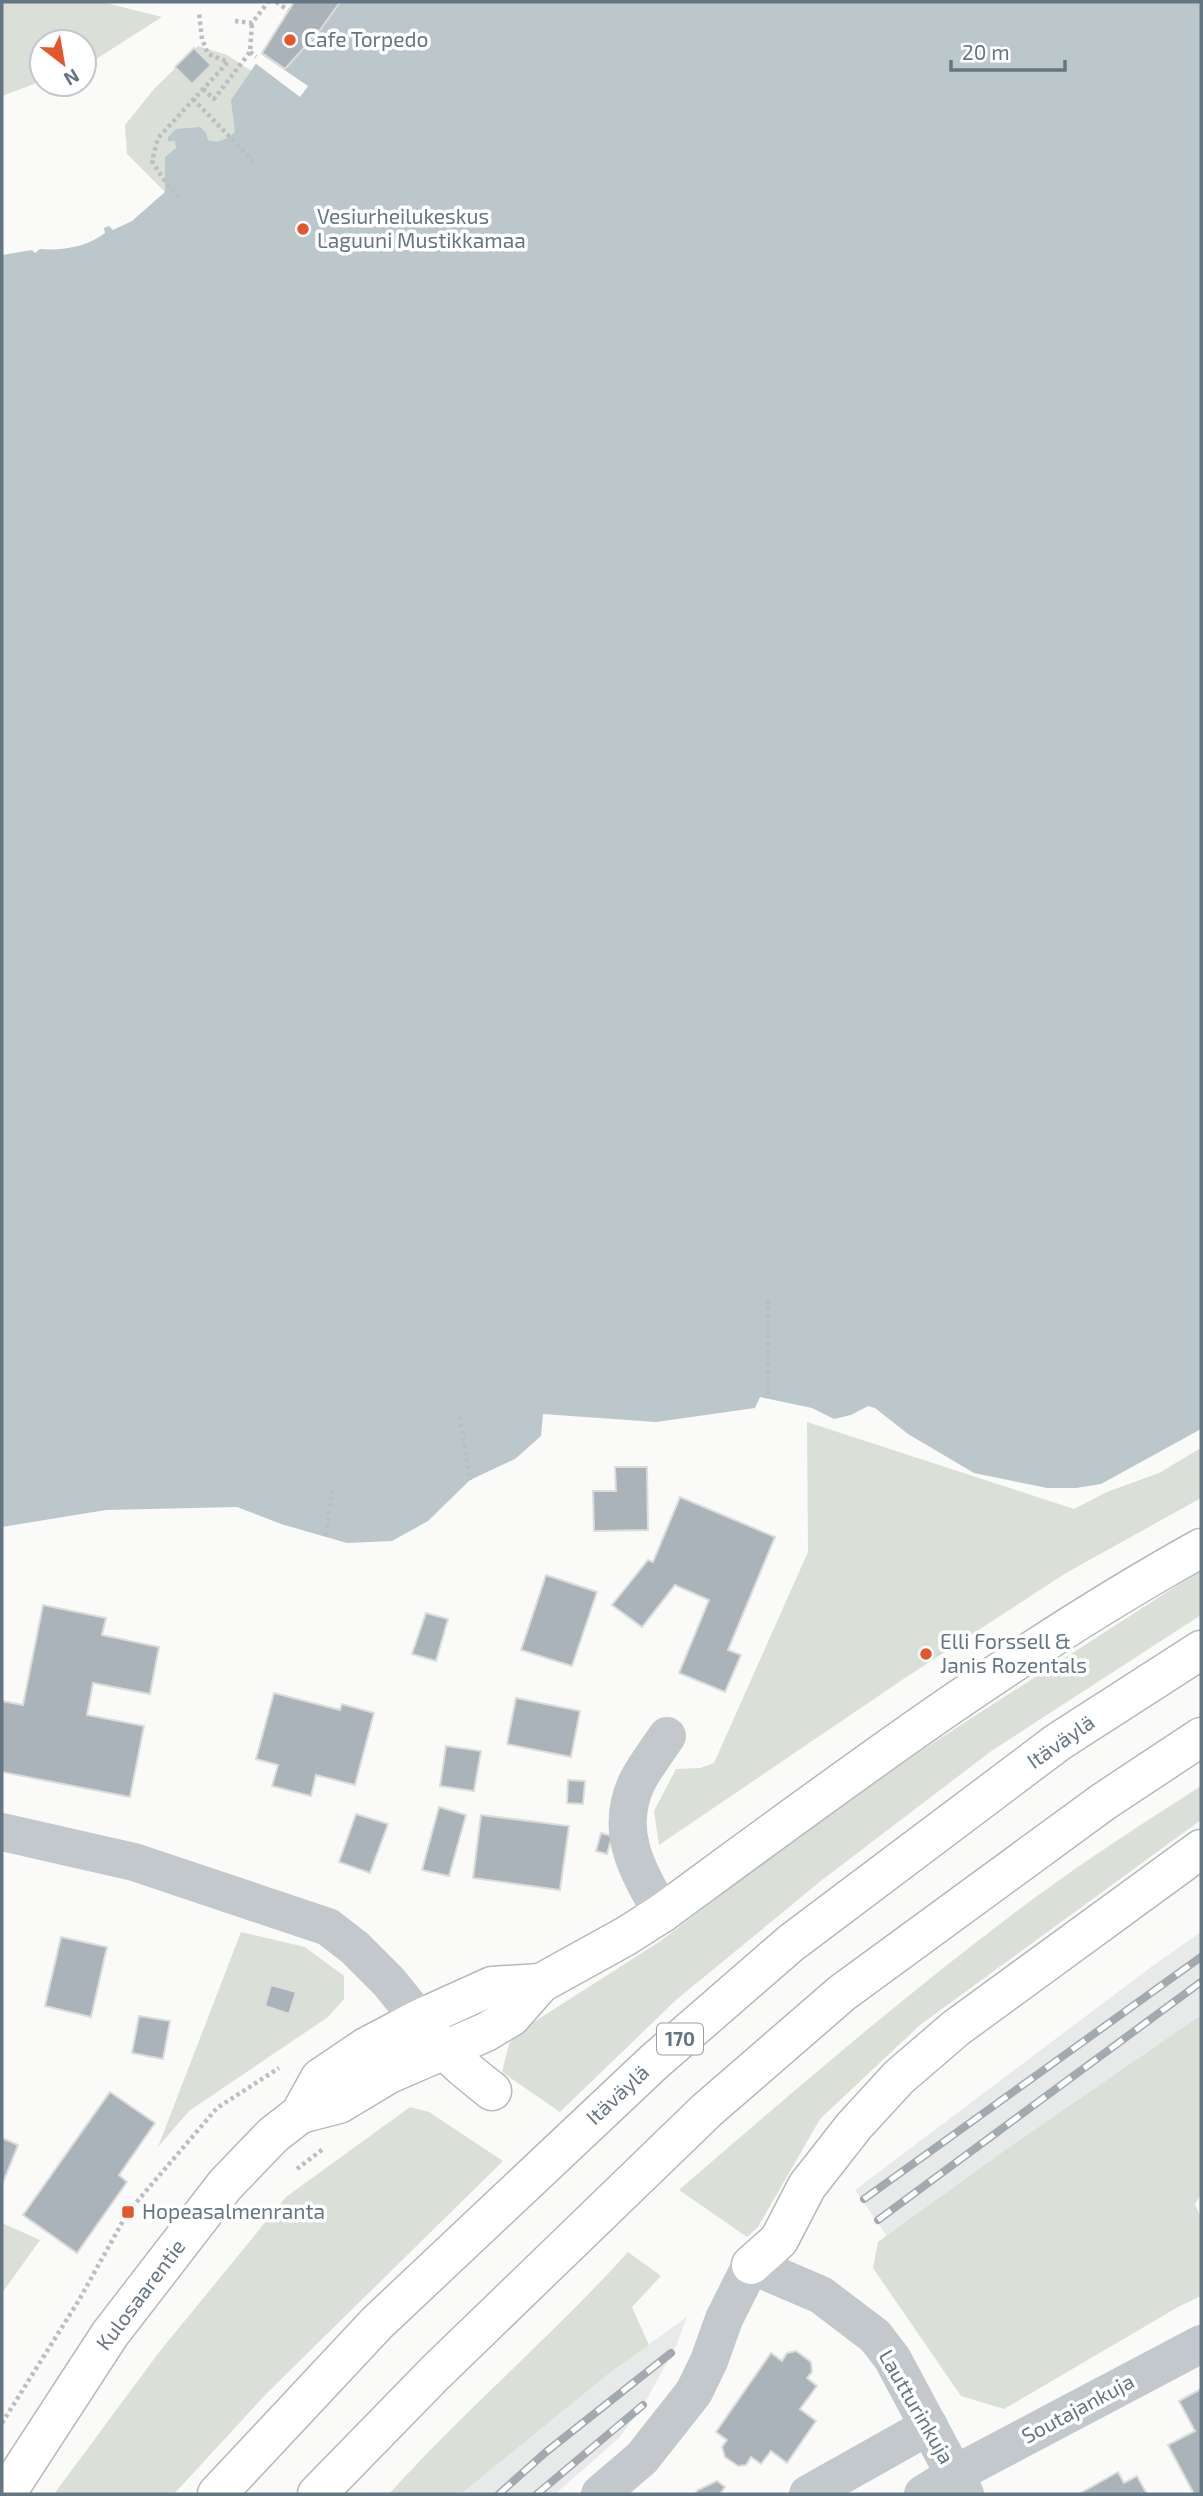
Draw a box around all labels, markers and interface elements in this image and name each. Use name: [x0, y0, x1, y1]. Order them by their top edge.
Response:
place label: Cafe Torpedo: [304, 26, 428, 51]
north arrow: [28, 28, 98, 98]
scale bar: [951, 28, 1065, 72]
marker: Cafe Torpedo: [282, 32, 298, 48]
text: 20 m: [962, 39, 1010, 64]
text: N: [60, 65, 84, 91]
place label: Vesiurheilukeskus Laguuni Mustikkamaa: [317, 203, 526, 252]
marker: Vesiurheilukeskus Laguuni Mustikkamaa: [295, 221, 311, 237]
place label: Elli Forssell & Janis Rozentals: [940, 1628, 1087, 1677]
marker: Elli Forssell & Janis Rozentals: [918, 1646, 934, 1662]
street label: Itäväylä: [1022, 1709, 1099, 1773]
road number: 170: [657, 2024, 703, 2054]
street label: Itäväylä: [580, 2059, 653, 2129]
place label: Hopeasalmenranta: [142, 2198, 325, 2223]
marker: Hopeasalmenranta: [120, 2204, 136, 2220]
street label: Kulosaarentie: [90, 2234, 190, 2354]
street label: Lautturinkuja: [874, 2345, 960, 2468]
street label: Soutajankuja: [1017, 2368, 1138, 2449]

